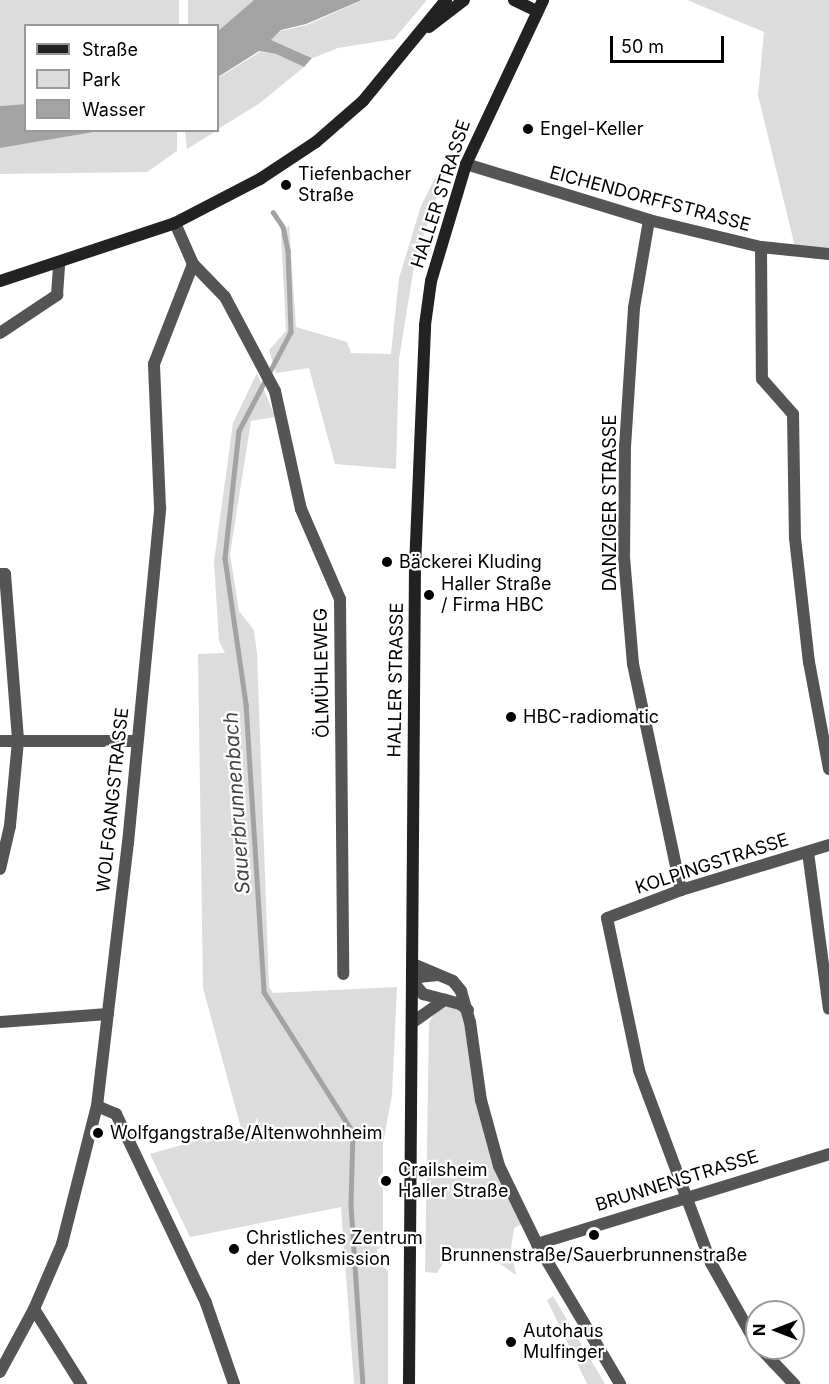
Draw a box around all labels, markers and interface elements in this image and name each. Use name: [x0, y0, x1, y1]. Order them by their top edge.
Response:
legend: [24, 24, 219, 132]
scale bar: [613, 24, 727, 62]
text: 50 m: [621, 36, 664, 57]
text: Straße: [82, 39, 138, 60]
text: Park: [82, 69, 121, 90]
text: Wasser: [82, 99, 145, 120]
street label: HALLER STRASSE: [407, 117, 475, 271]
place label: Engel-Keller: [540, 118, 643, 140]
marker: Engel-Keller: [521, 122, 535, 136]
street label: EICHENDORFFSTRASSE: [547, 162, 753, 236]
place label: Tiefenbacher Straße: [298, 164, 411, 207]
marker: Tiefenbacher Straße: [279, 178, 293, 192]
street label: DANZIGER STRASSE: [599, 415, 621, 591]
place label: Bäckerei Kluding: [399, 551, 542, 573]
marker: Bäckerei Kluding: [380, 555, 394, 569]
place label: Haller Straße / Firma HBC: [441, 574, 551, 616]
marker: Haller Straße / Firma HBC: [422, 588, 436, 602]
street label: HALLER STRASSE: [384, 602, 408, 758]
street label: ÖLMÜHLEWEG: [310, 608, 334, 738]
street label: WOLFGANGSTRASSE: [93, 706, 133, 894]
place label: HBC-radiomatic: [523, 706, 659, 728]
marker: HBC-radiomatic: [504, 710, 518, 724]
water label: Sauerbrunnenbach: [219, 711, 255, 895]
street label: KOLPINGSTRASSE: [633, 829, 791, 899]
place label: Wolfgangstraße/Altenwohnheim: [110, 1122, 382, 1144]
marker: Wolfgangstraße/Altenwohnheim: [91, 1126, 105, 1140]
street label: BRUNNENSTRASSE: [593, 1146, 761, 1216]
place label: Crailsheim Haller Straße: [398, 1160, 508, 1202]
marker: Crailsheim Haller Straße: [379, 1174, 393, 1188]
place label: Christliches Zentrum der Volksmission: [246, 1228, 423, 1270]
marker: Brunnenstraße/Sauerbrunnenstraße: [587, 1228, 601, 1242]
marker: Christliches Zentrum der Volksmission: [227, 1242, 241, 1256]
place label: Brunnenstraße/Sauerbrunnenstraße: [441, 1244, 747, 1266]
north arrow: [745, 1300, 805, 1360]
place label: Autohaus Mulfinger: [523, 1321, 604, 1364]
text: N: [749, 1324, 769, 1336]
marker: Autohaus Mulfinger: [504, 1335, 518, 1349]

